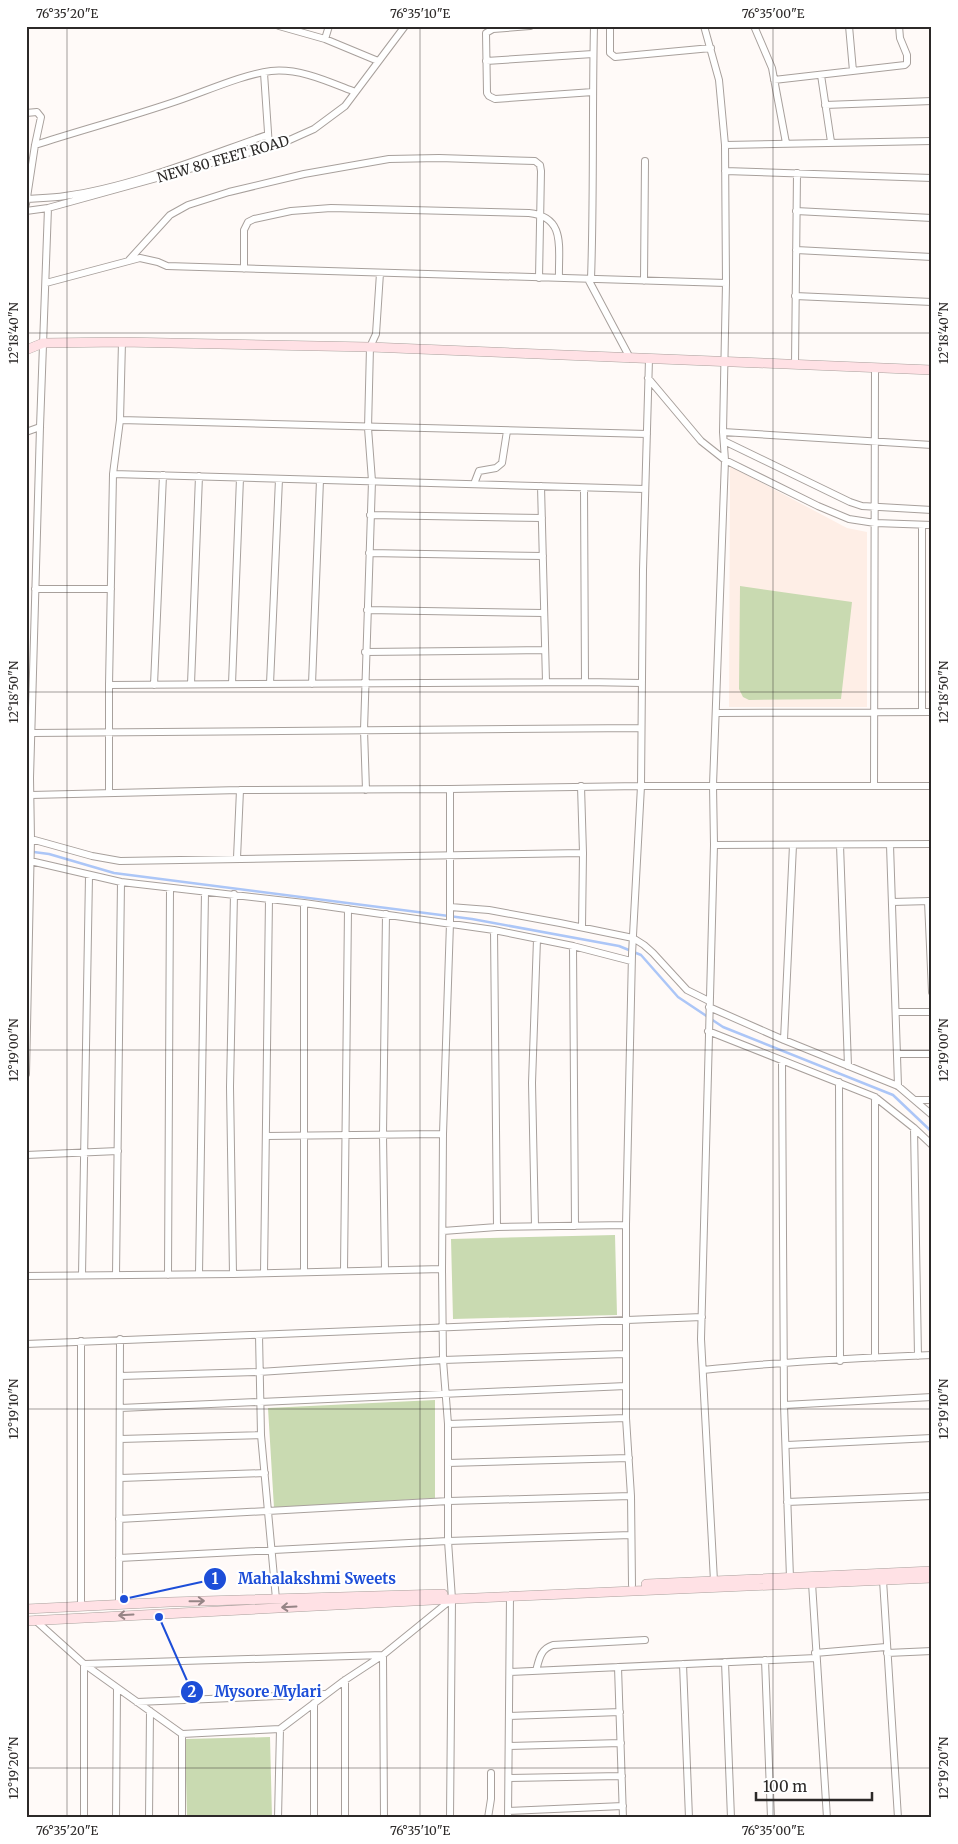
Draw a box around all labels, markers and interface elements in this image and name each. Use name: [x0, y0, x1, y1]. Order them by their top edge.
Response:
text: 76°35'20"E: [36, 6, 98, 21]
text: 76°35'10"E: [390, 6, 450, 21]
text: 76°35'00"E: [742, 6, 805, 21]
street label: NEW 80 FEET ROAD: [155, 131, 292, 186]
text: 12°18'40"N: [6, 301, 21, 364]
text: 12°18'40"N: [936, 301, 951, 364]
text: 12°18'50"N: [6, 660, 21, 723]
text: 12°18'50"N: [936, 660, 951, 723]
text: 12°19'00"N: [6, 1018, 21, 1082]
text: 12°19'00"N: [936, 1018, 951, 1082]
text: 12°19'10"N: [6, 1378, 21, 1439]
text: 12°19'10"N: [936, 1378, 951, 1439]
callout: Mahalakshmi Sweets: [203, 1564, 406, 1594]
text: 1: [212, 1569, 219, 1588]
text: Mahalakshmi Sweets: [238, 1569, 396, 1588]
one-way arrow: [189, 1596, 205, 1606]
one-way arrow: [281, 1602, 297, 1612]
one-way arrow: [119, 1611, 135, 1620]
callout: Mysore Mylari: [180, 1677, 332, 1707]
text: 2: [188, 1682, 197, 1701]
text: Mysore Mylari: [214, 1682, 322, 1701]
text: 12°19'20"N: [6, 1736, 21, 1799]
text: 12°19'20"N: [936, 1736, 951, 1799]
scale bar: [756, 1769, 872, 1801]
text: 100 m: [763, 1777, 807, 1796]
text: 76°35'20"E: [36, 1823, 98, 1838]
text: 76°35'10"E: [390, 1823, 450, 1838]
text: 76°35'00"E: [742, 1823, 805, 1838]

